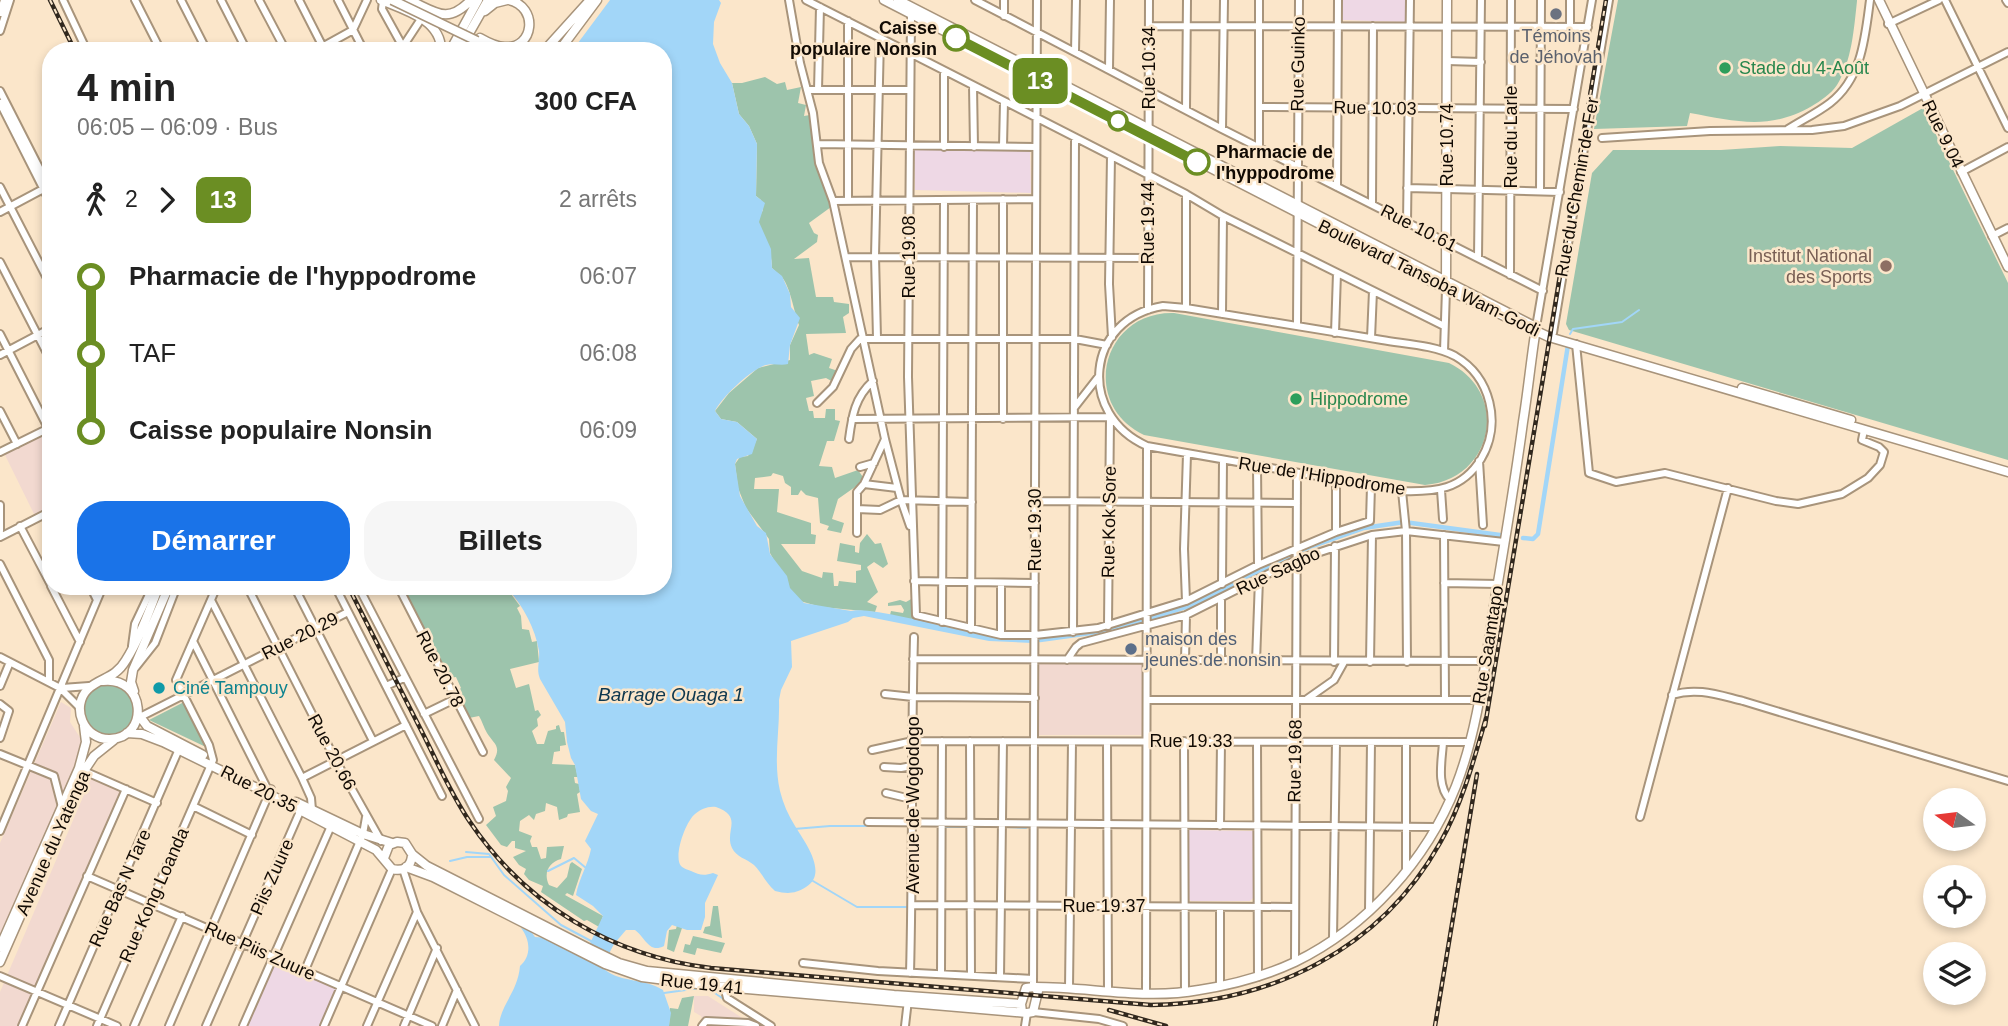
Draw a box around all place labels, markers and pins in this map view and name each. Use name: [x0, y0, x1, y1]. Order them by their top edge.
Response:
marker: Témoins de Jéhovah: [1548, 6, 1564, 22]
place label: Caisse populaire Nonsin: [790, 18, 937, 59]
marker: Caisse populaire Nonsin: [943, 25, 969, 51]
place label: Témoins de Jéhovah: [1509, 26, 1603, 67]
place label: Stade du 4-Août: [1739, 58, 1869, 78]
marker: Stade du 4-Août: [1717, 60, 1733, 76]
unlabelled marker: [1108, 111, 1128, 131]
place label: Pharmacie de l'hyppodrome: [1216, 142, 1334, 183]
marker: Pharmacie de l'hyppodrome: [1184, 149, 1210, 175]
place label: Institut National des Sports: [1748, 246, 1872, 287]
marker: Institut National des Sports: [1878, 258, 1894, 274]
place label: Hippodrome: [1310, 389, 1408, 409]
marker: Hippodrome: [1288, 391, 1304, 407]
place label: maison des jeunes de nonsin: [1144, 629, 1281, 670]
marker: maison des jeunes de nonsin: [1123, 641, 1139, 657]
place label: Ciné Tampouy: [173, 678, 288, 698]
marker: Ciné Tampouy: [151, 680, 167, 696]

